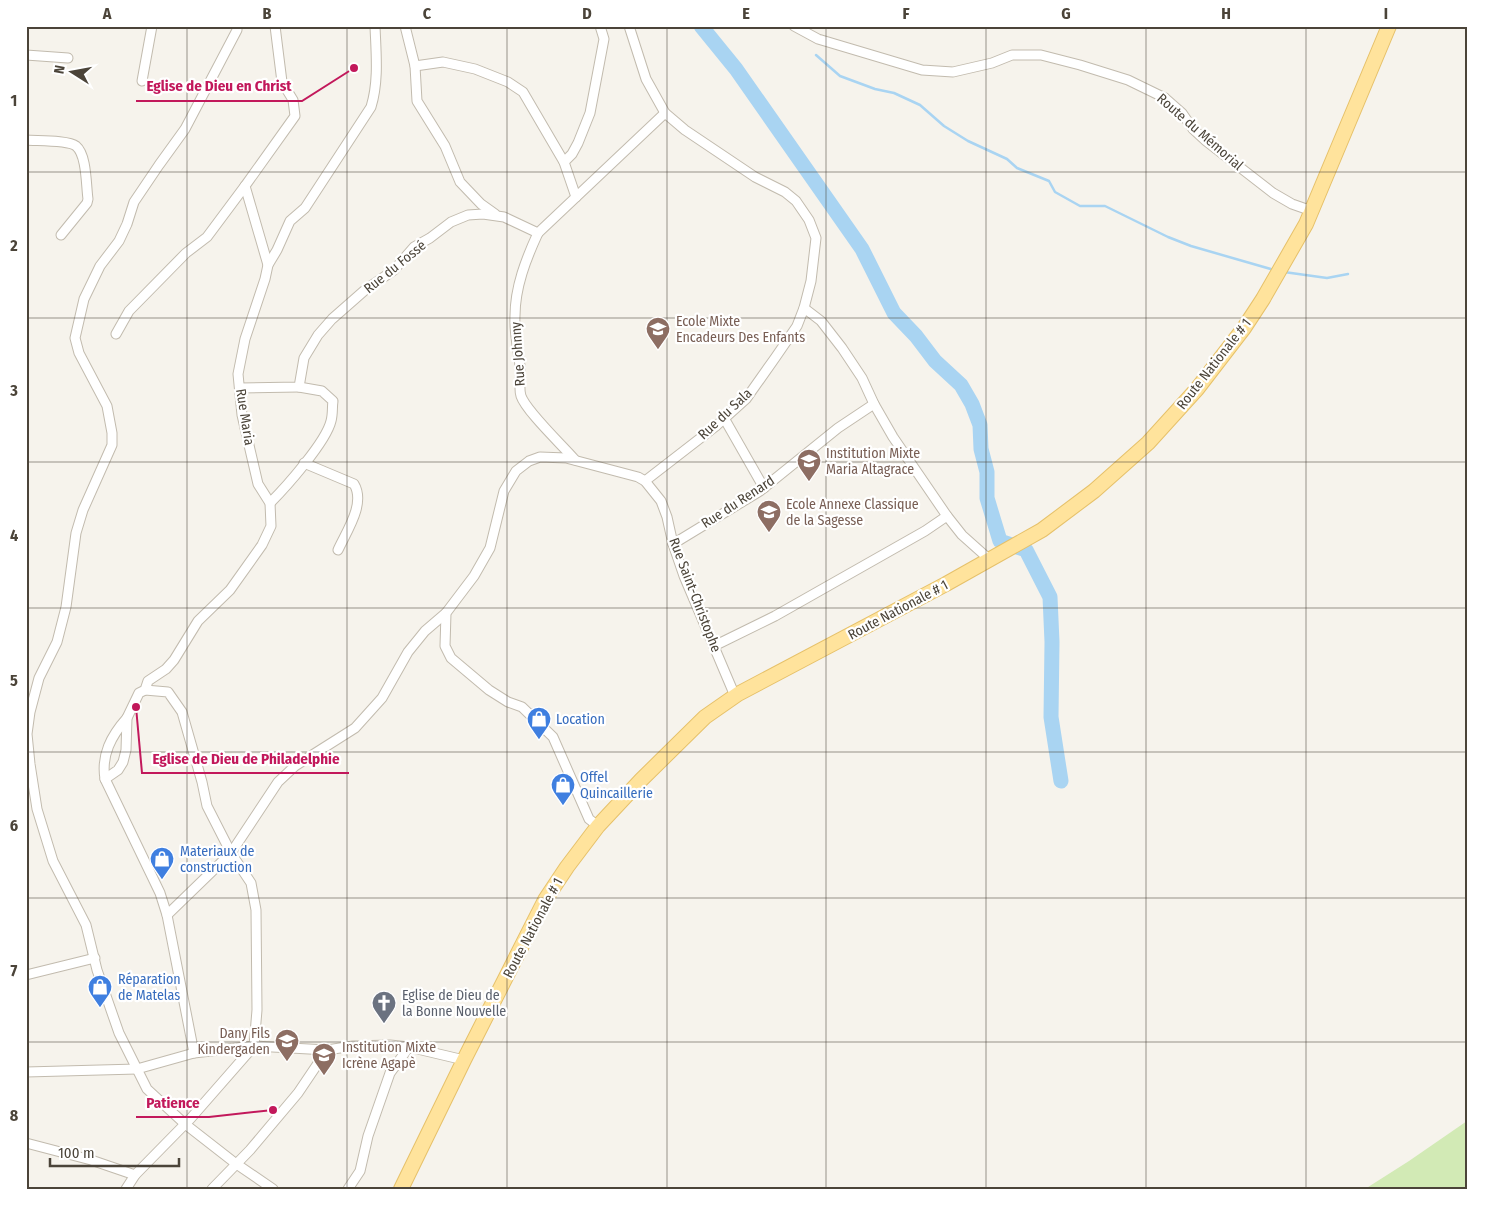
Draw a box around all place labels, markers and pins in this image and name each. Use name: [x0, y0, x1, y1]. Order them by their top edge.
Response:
callout: Eglise de Dieu en Christ: [136, 71, 302, 101]
place label: Ecole Mixte Encadeurs Des Enfants: [676, 313, 805, 346]
school or university icon: Ecole Mixte Encadeurs Des Enfants: [645, 316, 671, 350]
place label: Institution Mixte Maria Altagrace: [826, 445, 920, 478]
school or university icon: Institution Mixte Maria Altagrace: [796, 448, 822, 482]
place label: Ecole Annexe Classique de la Sagesse: [786, 496, 919, 529]
school or university icon: Ecole Annexe Classique de la Sagesse: [756, 499, 782, 533]
shop icon: Location: [526, 706, 552, 740]
place label: Location: [556, 711, 605, 728]
callout: Eglise de Dieu de Philadelphie: [142, 743, 349, 773]
place label: Offel Quincaillerie: [580, 769, 653, 802]
shop icon: Offel Quincaillerie: [550, 772, 576, 806]
place label: Materiaux de construction: [180, 843, 255, 876]
shop icon: Materiaux de construction: [149, 846, 175, 880]
place label: Réparation de Matelas: [118, 971, 181, 1004]
shop icon: Réparation de Matelas: [87, 974, 113, 1008]
place label: Eglise de Dieu de la Bonne Nouvelle: [402, 987, 506, 1020]
church icon: Eglise de Dieu de la Bonne Nouvelle: [371, 990, 397, 1024]
place label: Dany Fils Kindergaden: [198, 1025, 270, 1058]
school or university icon: Dany Fils Kindergaden: [274, 1028, 300, 1062]
place label: Institution Mixte Icrène Agapè: [342, 1039, 436, 1072]
school or university icon: Institution Mixte Icrène Agapè: [311, 1042, 337, 1076]
callout: Patience: [136, 1087, 209, 1117]

